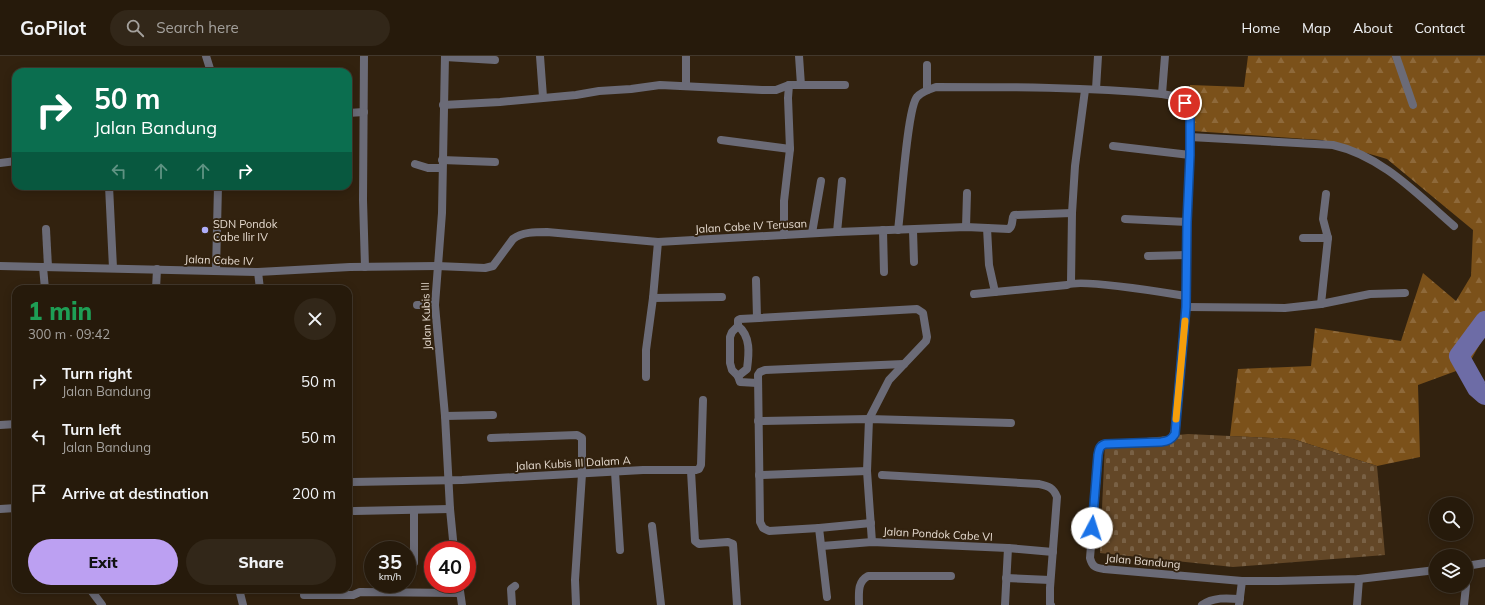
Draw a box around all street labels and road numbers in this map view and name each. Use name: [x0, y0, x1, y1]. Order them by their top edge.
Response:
street label: Jalan Cabe IV Terusan: [695, 216, 807, 236]
street label: Jalan Cabe IV: [184, 252, 254, 268]
street label: Jalan Kubis III: [418, 282, 434, 350]
street label: Jalan Kubis III Dalam A: [515, 453, 631, 473]
street label: Jalan Pondok Cabe VI: [883, 524, 993, 544]
street label: Jalan Bandung: [1105, 551, 1181, 571]

